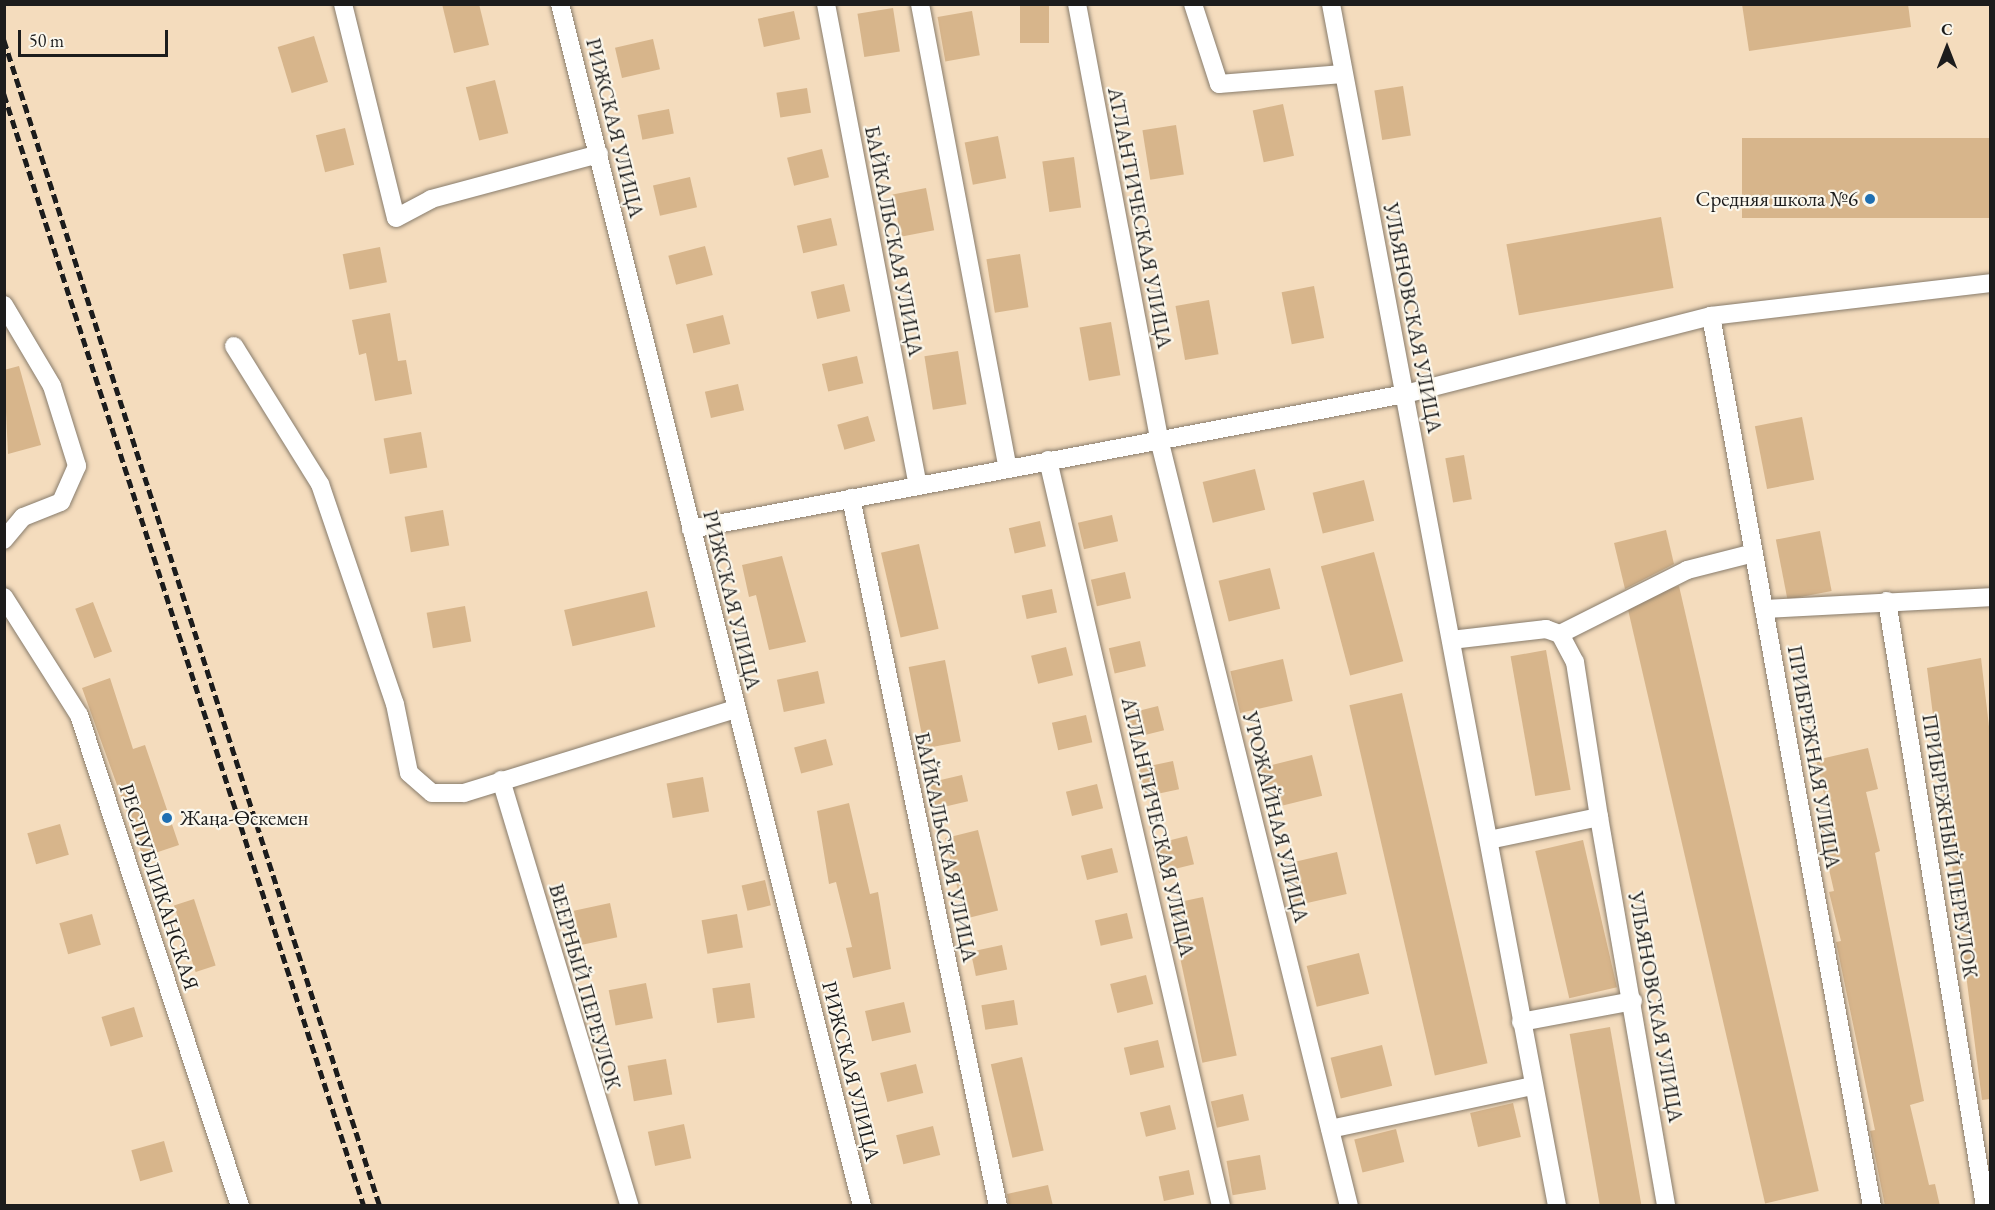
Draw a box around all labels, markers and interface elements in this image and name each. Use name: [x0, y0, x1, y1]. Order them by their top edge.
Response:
scale bar: [21, 18, 171, 56]
north arrow: [1917, 18, 1977, 78]
text: С: [1941, 19, 1953, 40]
text: 50 m: [29, 29, 64, 52]
street label: РИЖСКАЯ УЛИЦА: [580, 36, 650, 220]
street label: АТЛАНТИЧЕСКАЯ УЛИЦА: [1102, 85, 1178, 351]
street label: БАЙКАЛЬСКАЯ УЛИЦА: [859, 123, 929, 359]
place label: Средняя школа №6: [1696, 186, 1858, 212]
marker: Средняя школа №6: [1863, 192, 1877, 206]
street label: УЛЬЯНОВСКАЯ УЛИЦА: [1378, 201, 1448, 435]
street label: РИЖСКАЯ УЛИЦА: [697, 508, 767, 692]
street label: ПРИБРЕЖНАЯ УЛИЦА: [1782, 643, 1846, 871]
street label: АТЛАНТИЧЕСКАЯ УЛИЦА: [1116, 695, 1200, 959]
street label: УРОЖАЙНАЯ УЛИЦА: [1238, 709, 1314, 925]
street label: ПРИБРЕЖНЫЙ ПЕРЕУЛОК: [1917, 712, 1983, 980]
street label: БАЙКАЛЬСКАЯ УЛИЦА: [909, 730, 983, 964]
street label: РЕСПУБЛИКАНСКАЯ: [114, 781, 204, 993]
place label: Жаңа-Өскемен: [180, 805, 308, 831]
marker: Жаңа-Өскемен: [158, 809, 176, 827]
street label: ВЕЕРНЫЙ ПЕРЕУЛОК: [543, 881, 627, 1093]
street label: УЛЬЯНОВСКАЯ УЛИЦА: [1623, 889, 1689, 1125]
street label: РИЖСКАЯ УЛИЦА: [816, 979, 886, 1163]

